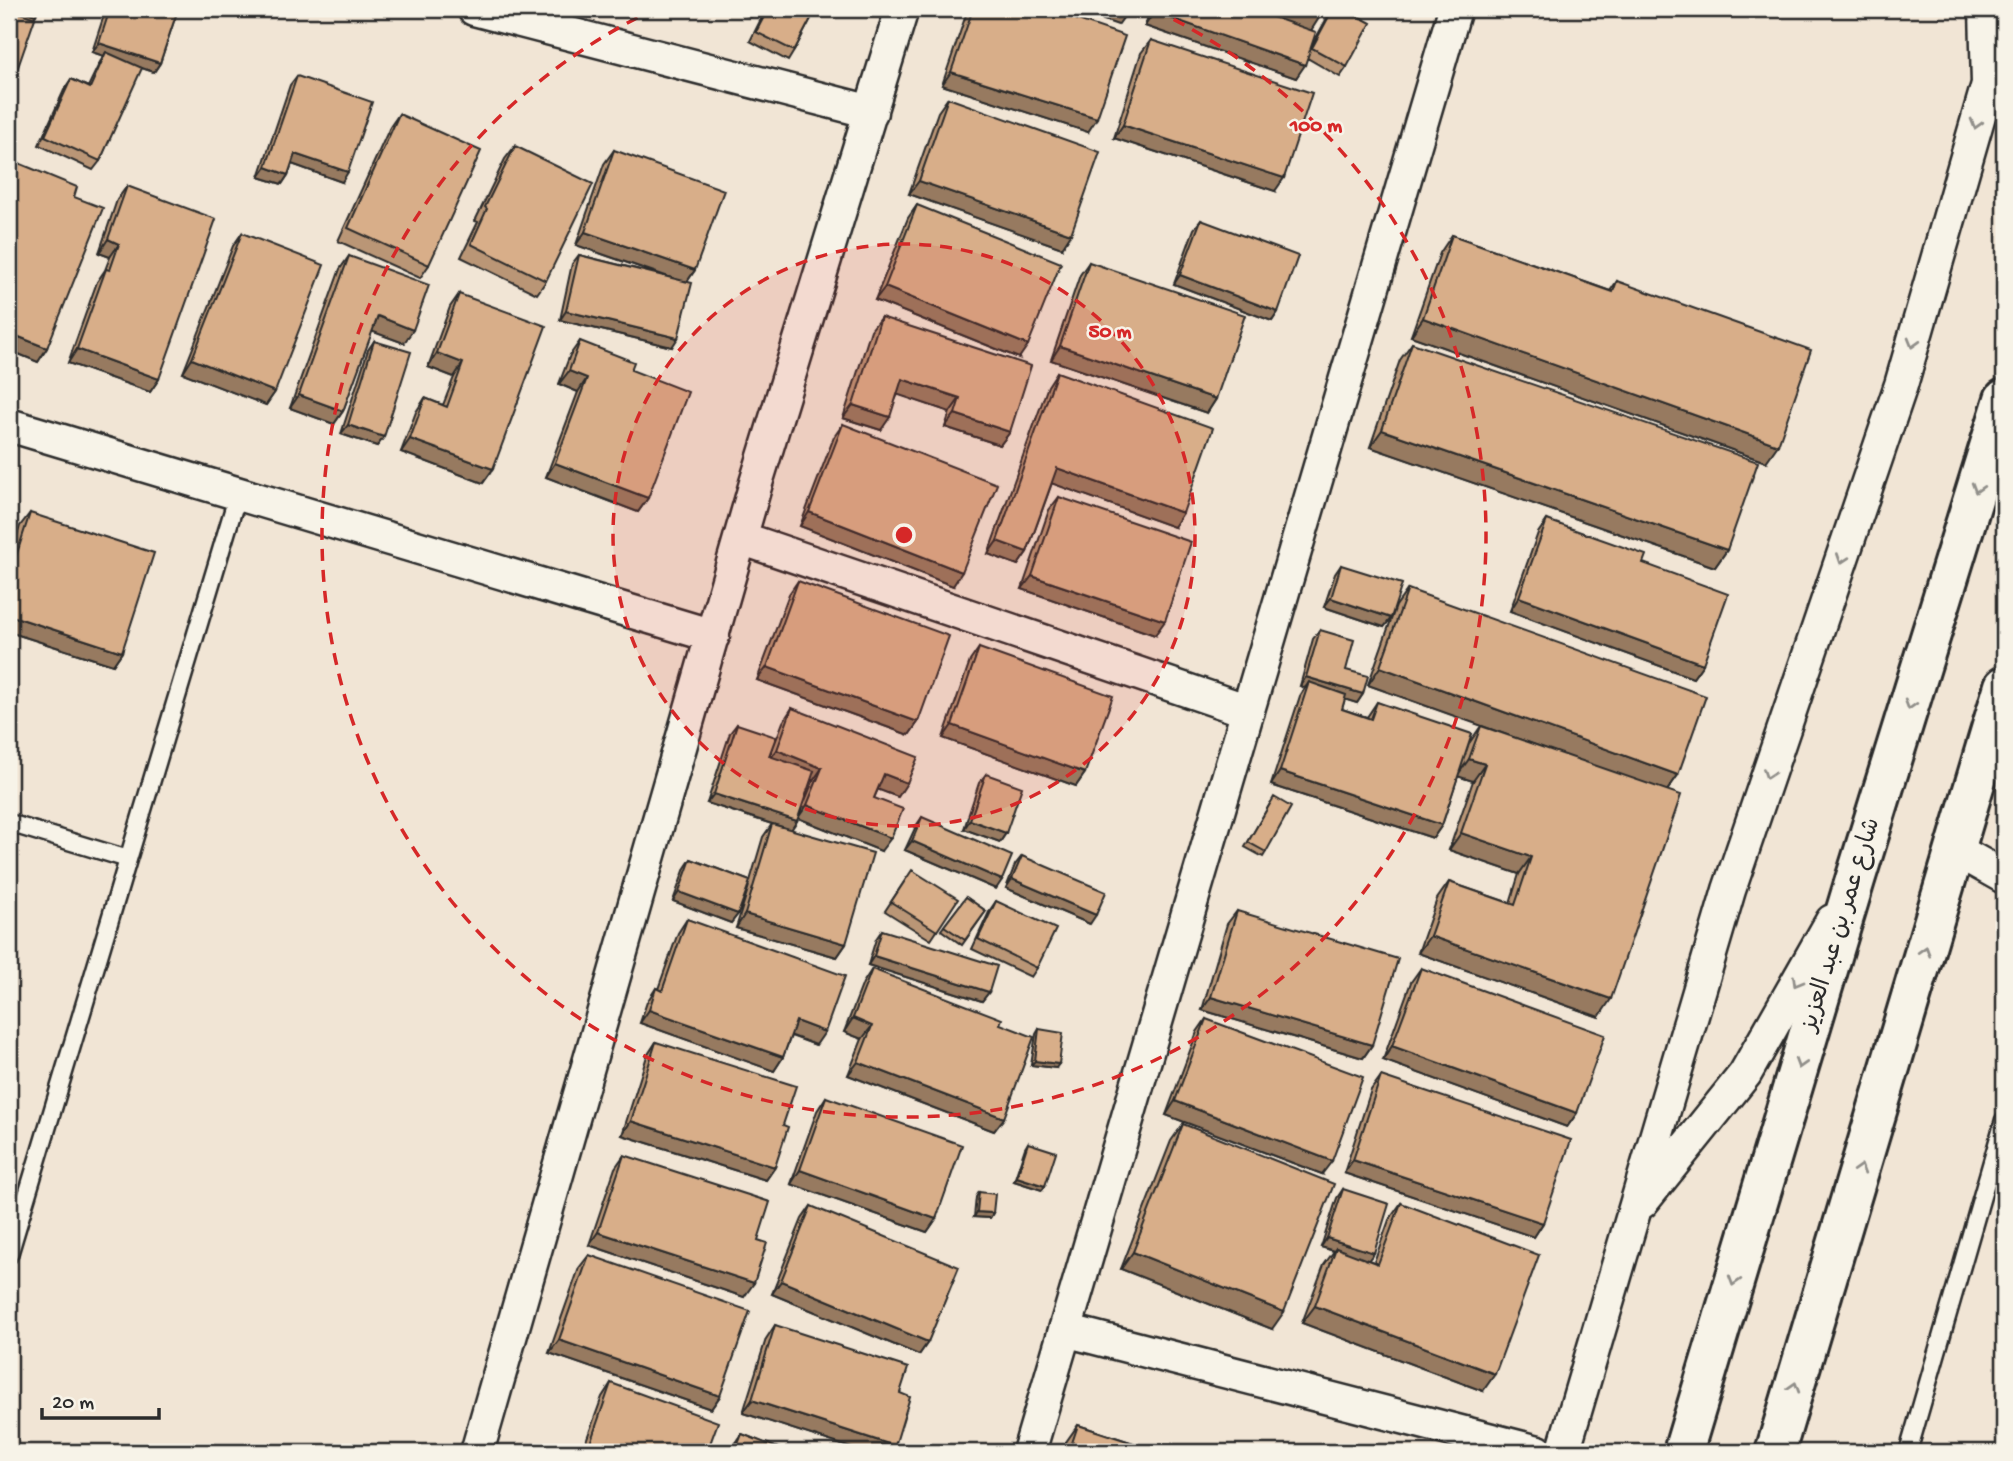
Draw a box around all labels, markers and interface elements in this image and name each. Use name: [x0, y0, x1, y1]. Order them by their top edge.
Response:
text: 100 m: [1289, 115, 1342, 140]
one-way arrow: [1970, 118, 1984, 130]
text: 50 m: [1089, 321, 1132, 346]
one-way arrow: [1907, 337, 1921, 349]
one-way arrow: [1970, 482, 1985, 494]
centre of rings: [892, 523, 916, 547]
one-way arrow: [1836, 552, 1850, 565]
one-way arrow: [1903, 699, 1918, 711]
one-way arrow: [1762, 768, 1777, 780]
street label: شارع عمر بن عبد العزيز: [1795, 815, 1888, 1037]
one-way arrow: [1917, 945, 1932, 957]
one-way arrow: [1792, 975, 1805, 988]
one-way arrow: [1794, 1057, 1809, 1069]
one-way arrow: [1851, 1163, 1866, 1175]
one-way arrow: [1728, 1275, 1743, 1287]
scale bar: [42, 1377, 159, 1421]
one-way arrow: [1786, 1381, 1801, 1393]
text: 20 m: [52, 1392, 94, 1417]

